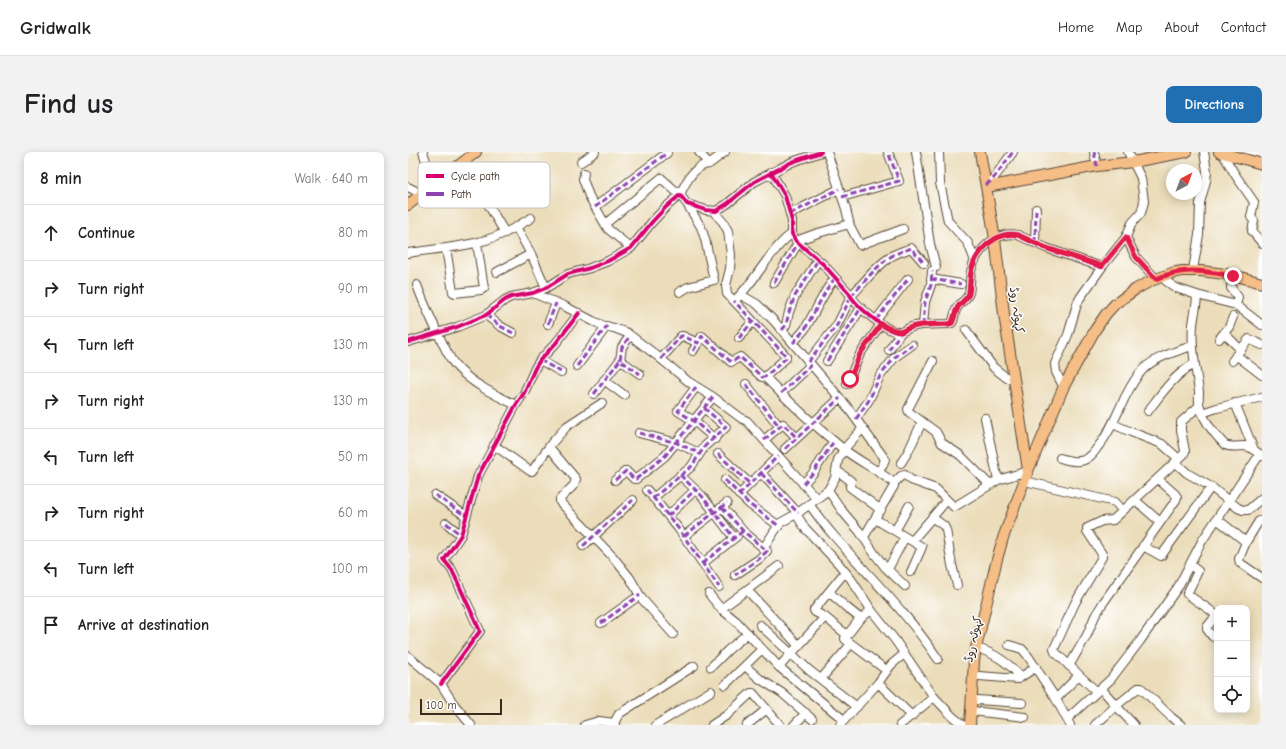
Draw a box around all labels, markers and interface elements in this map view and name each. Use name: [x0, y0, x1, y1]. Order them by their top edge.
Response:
text: Gridwalk: [20, 17, 91, 39]
text: Home: [1058, 19, 1094, 36]
text: Map: [1116, 19, 1142, 36]
text: About: [1164, 19, 1199, 36]
text: Contact: [1221, 19, 1266, 36]
button: Directions: [1166, 86, 1262, 123]
text: Find us: [24, 88, 113, 120]
legend: [418, 162, 550, 208]
north arrow: [1166, 164, 1202, 200]
text: 8 min: [40, 169, 82, 188]
text: Cycle path: [451, 170, 500, 183]
text: Walk · 640 m: [294, 171, 368, 186]
text: Path: [451, 188, 472, 201]
icon: ahead: [40, 222, 62, 244]
text: Continue: [78, 224, 135, 242]
text: 80 m: [338, 225, 368, 240]
route end: [1224, 267, 1242, 285]
icon: right: [40, 278, 62, 300]
text: Turn right: [78, 280, 144, 298]
text: 90 m: [338, 281, 368, 296]
street label: کہوٹہ روڈ: [1006, 286, 1027, 334]
icon: left: [40, 334, 62, 356]
text: Turn left: [78, 336, 134, 354]
text: 130 m: [333, 337, 368, 352]
route start: [841, 370, 859, 388]
icon: right: [40, 390, 62, 412]
text: Turn right: [78, 392, 144, 410]
text: 130 m: [333, 393, 368, 408]
icon: left: [40, 446, 62, 468]
text: Turn left: [78, 448, 134, 466]
text: 50 m: [338, 449, 368, 464]
icon: right: [40, 502, 62, 524]
text: Turn right: [78, 504, 144, 522]
text: 60 m: [338, 505, 368, 520]
icon: left: [40, 558, 62, 580]
text: Turn left: [78, 560, 134, 578]
text: 100 m: [332, 561, 368, 576]
map controls: [1214, 605, 1250, 713]
button: +: [1214, 605, 1250, 641]
icon: arrive: [40, 614, 62, 636]
street label: کہوٹہ روڈ: [961, 615, 986, 664]
text: Arrive at destination: [78, 616, 209, 634]
button: −: [1214, 641, 1250, 677]
button: locate: [1214, 677, 1250, 713]
scale bar: [420, 697, 502, 716]
text: 100 m: [426, 699, 457, 712]

